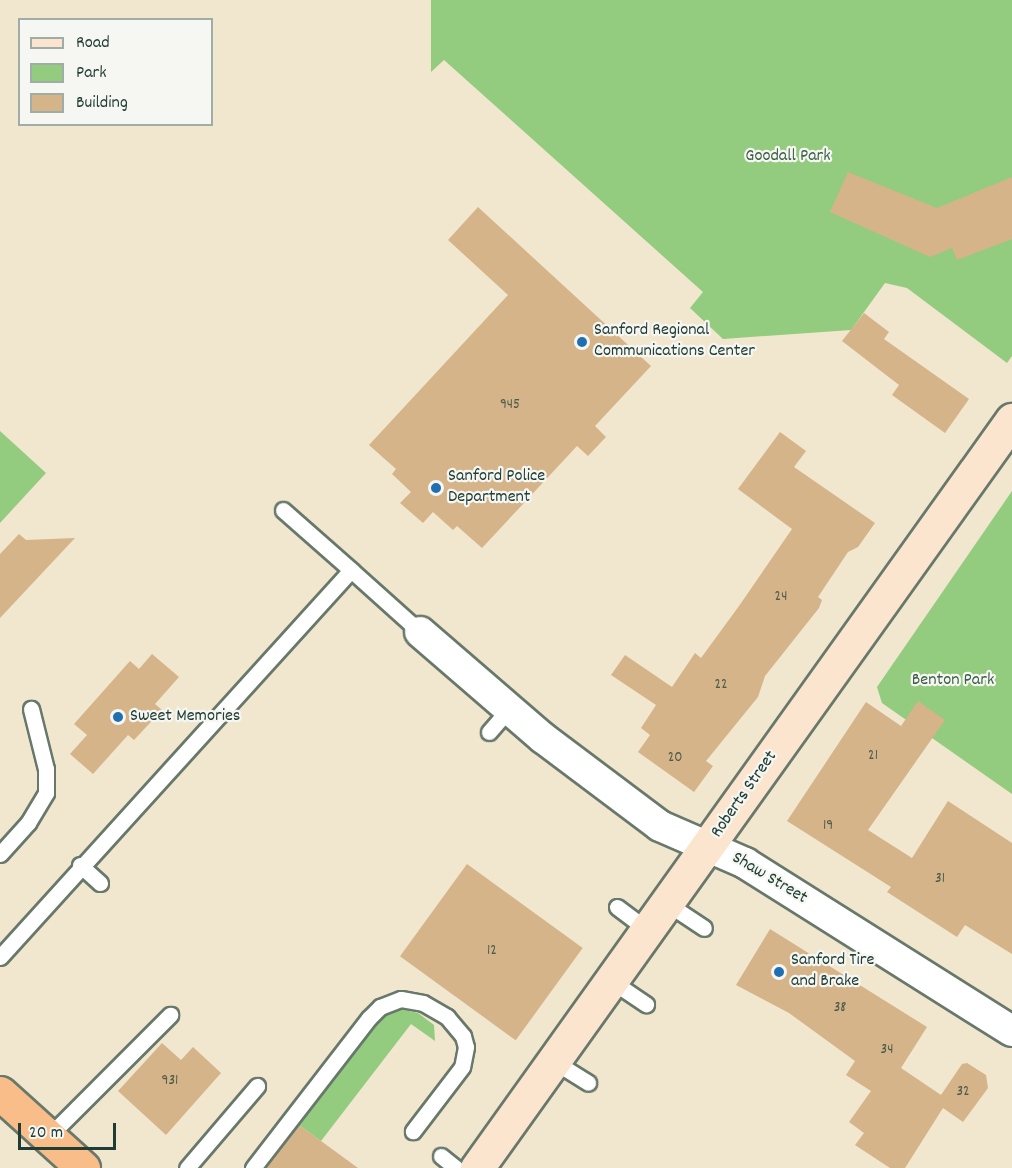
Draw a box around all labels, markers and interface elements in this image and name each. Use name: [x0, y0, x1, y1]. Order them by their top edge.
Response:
legend: [18, 18, 213, 126]
text: Road: [76, 31, 110, 56]
text: Park: [76, 61, 107, 86]
text: Building: [76, 91, 128, 116]
park label: Goodall Park: [745, 146, 831, 168]
place label: Sanford Regional Communications Center: [594, 321, 755, 364]
marker: Sanford Regional Communications Center: [575, 335, 589, 349]
house number: 945: [500, 397, 520, 415]
place label: Sanford Police Department: [448, 467, 545, 510]
marker: Sanford Police Department: [429, 481, 443, 495]
house number: 24: [775, 589, 787, 607]
park label: Benton Park: [912, 670, 994, 692]
house number: 22: [714, 677, 728, 695]
place label: Sweet Memories: [130, 706, 240, 728]
marker: Sweet Memories: [111, 710, 125, 724]
street label: Roberts Street: [707, 747, 783, 843]
house number: 21: [868, 748, 878, 766]
house number: 20: [668, 750, 682, 768]
house number: 19: [823, 818, 833, 836]
street label: Shaw Street: [727, 848, 811, 910]
house number: 31: [935, 871, 945, 889]
house number: 12: [487, 943, 497, 961]
place label: Sanford Tire and Brake: [791, 951, 874, 994]
marker: Sanford Tire and Brake: [772, 965, 786, 979]
house number: 38: [834, 1000, 846, 1018]
house number: 34: [881, 1042, 893, 1060]
house number: 931: [162, 1073, 178, 1091]
house number: 32: [956, 1084, 970, 1102]
scale bar: [21, 1111, 118, 1149]
text: 20 m: [29, 1121, 63, 1146]

